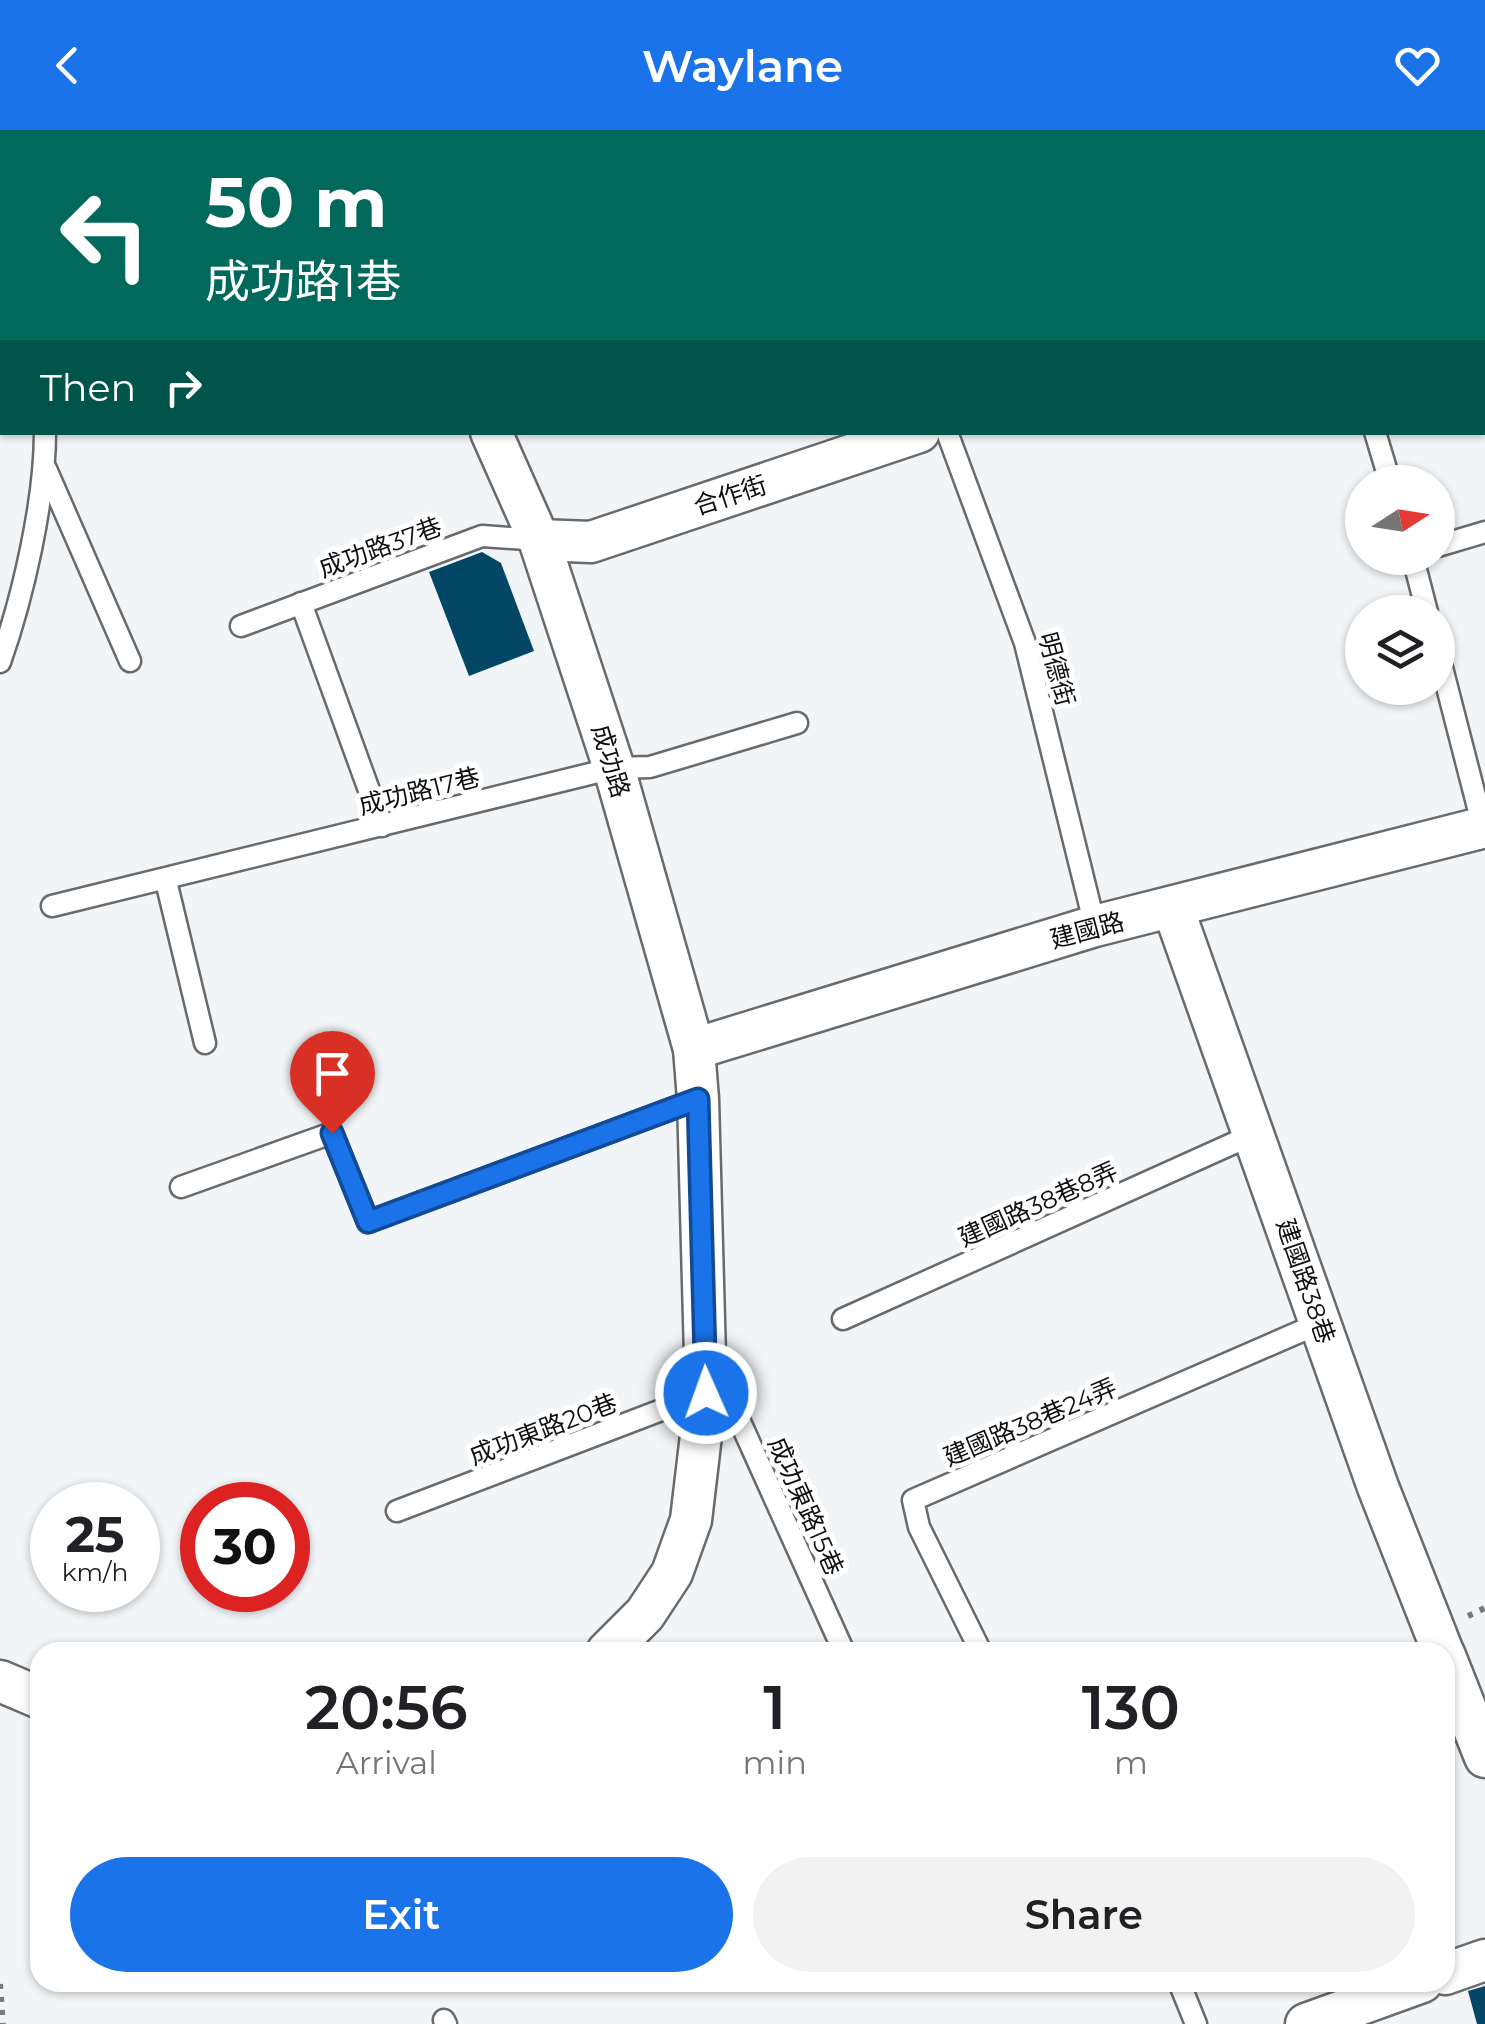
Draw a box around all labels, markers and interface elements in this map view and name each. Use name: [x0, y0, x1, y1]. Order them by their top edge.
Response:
icon: back: [40, 38, 95, 93]
text: Waylane: [642, 38, 843, 93]
icon: heart: [1390, 38, 1445, 93]
text: 50 m: [205, 159, 387, 245]
icon: left: [40, 170, 170, 300]
text: 成功路1巷: [205, 253, 401, 308]
icon: right: [156, 360, 211, 415]
text: Then: [40, 364, 136, 411]
north arrow: [1345, 465, 1455, 575]
map controls: [1345, 465, 1455, 705]
street label: 合作街: [690, 469, 770, 521]
street label: 成功路37巷: [314, 511, 446, 583]
button: layers: [1345, 595, 1455, 705]
street label: 明德街: [1033, 629, 1081, 709]
street label: 成功路: [586, 721, 636, 801]
street label: 成功路17巷: [355, 761, 483, 821]
street label: 建國路: [1047, 906, 1127, 954]
pin: [290, 1031, 375, 1134]
icon: arrive: [305, 1046, 360, 1101]
street label: 建國路38巷8弄: [954, 1156, 1122, 1252]
street label: 建國路38巷: [1271, 1215, 1341, 1347]
position arrow: [654, 1341, 758, 1445]
street label: 建國路38巷24弄: [939, 1372, 1121, 1472]
street label: 成功東路20巷: [465, 1387, 621, 1471]
street label: 成功東路15巷: [762, 1432, 850, 1580]
speed limit sign: 30: [180, 1482, 310, 1612]
text: 25: [65, 1504, 125, 1565]
text: km/h: [62, 1557, 128, 1587]
text: 20:56: [305, 1671, 468, 1744]
text: 1: [763, 1671, 786, 1744]
text: 130: [1082, 1671, 1180, 1744]
text: Arrival: [336, 1743, 437, 1782]
text: min: [743, 1743, 807, 1782]
text: m: [1114, 1743, 1148, 1782]
button: Exit: [70, 1857, 733, 1972]
button: Share: [753, 1857, 1415, 1972]

